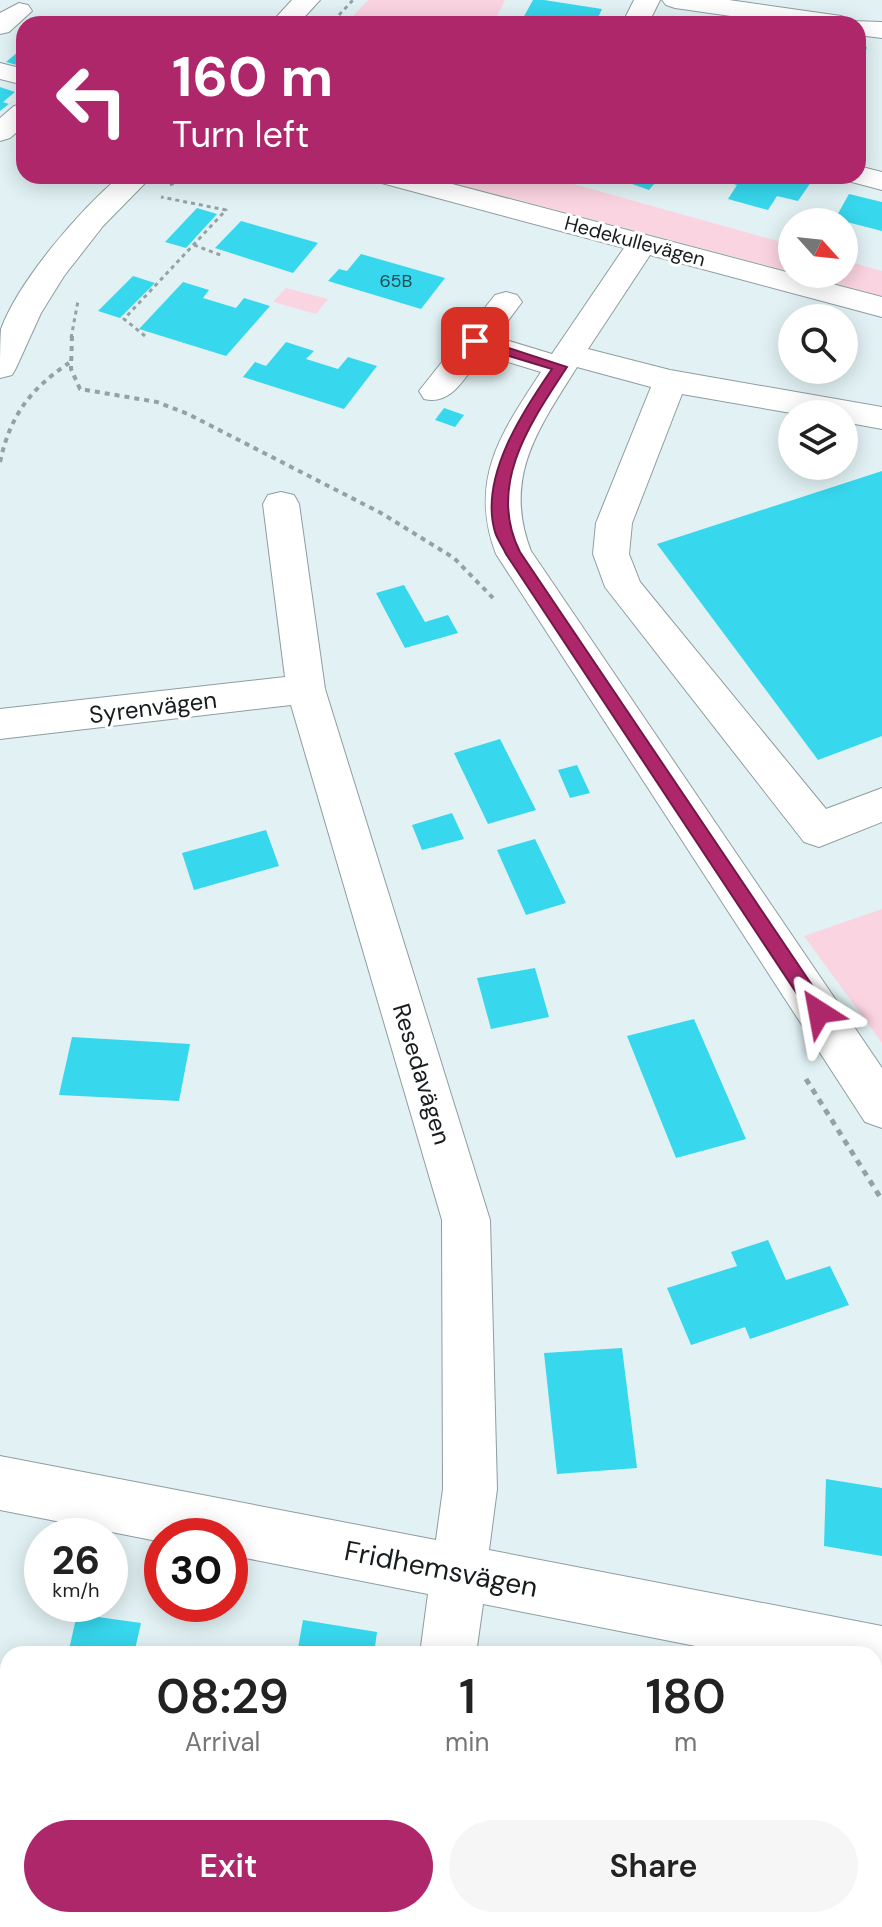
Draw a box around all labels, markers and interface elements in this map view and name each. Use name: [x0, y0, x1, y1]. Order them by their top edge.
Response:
text: 160 m: [172, 40, 333, 113]
icon: left: [40, 48, 144, 152]
text: Turn left: [172, 111, 309, 158]
north arrow: [778, 208, 858, 288]
map controls: [778, 208, 858, 480]
street label: Hedekullevägen: [562, 210, 708, 272]
house number: 65B: [380, 269, 413, 293]
button: search: [778, 304, 858, 384]
pin: [441, 307, 509, 375]
icon: arrive: [453, 319, 497, 363]
button: layers: [778, 400, 858, 480]
street label: Syrenvägen: [87, 684, 219, 730]
position arrow: [777, 970, 861, 1054]
street label: Resedavägen: [386, 1000, 458, 1148]
speed limit sign: 30: [144, 1518, 248, 1622]
street label: Fridhemsvägen: [341, 1532, 541, 1606]
text: 26: [52, 1534, 100, 1586]
text: km/h: [52, 1577, 100, 1603]
text: 08:29: [156, 1665, 289, 1728]
text: 1: [459, 1665, 476, 1728]
text: 180: [646, 1665, 726, 1728]
text: Arrival: [185, 1725, 260, 1759]
text: min: [445, 1725, 489, 1759]
text: m: [674, 1725, 697, 1759]
button: Exit: [24, 1820, 433, 1912]
button: Share: [449, 1820, 858, 1912]

